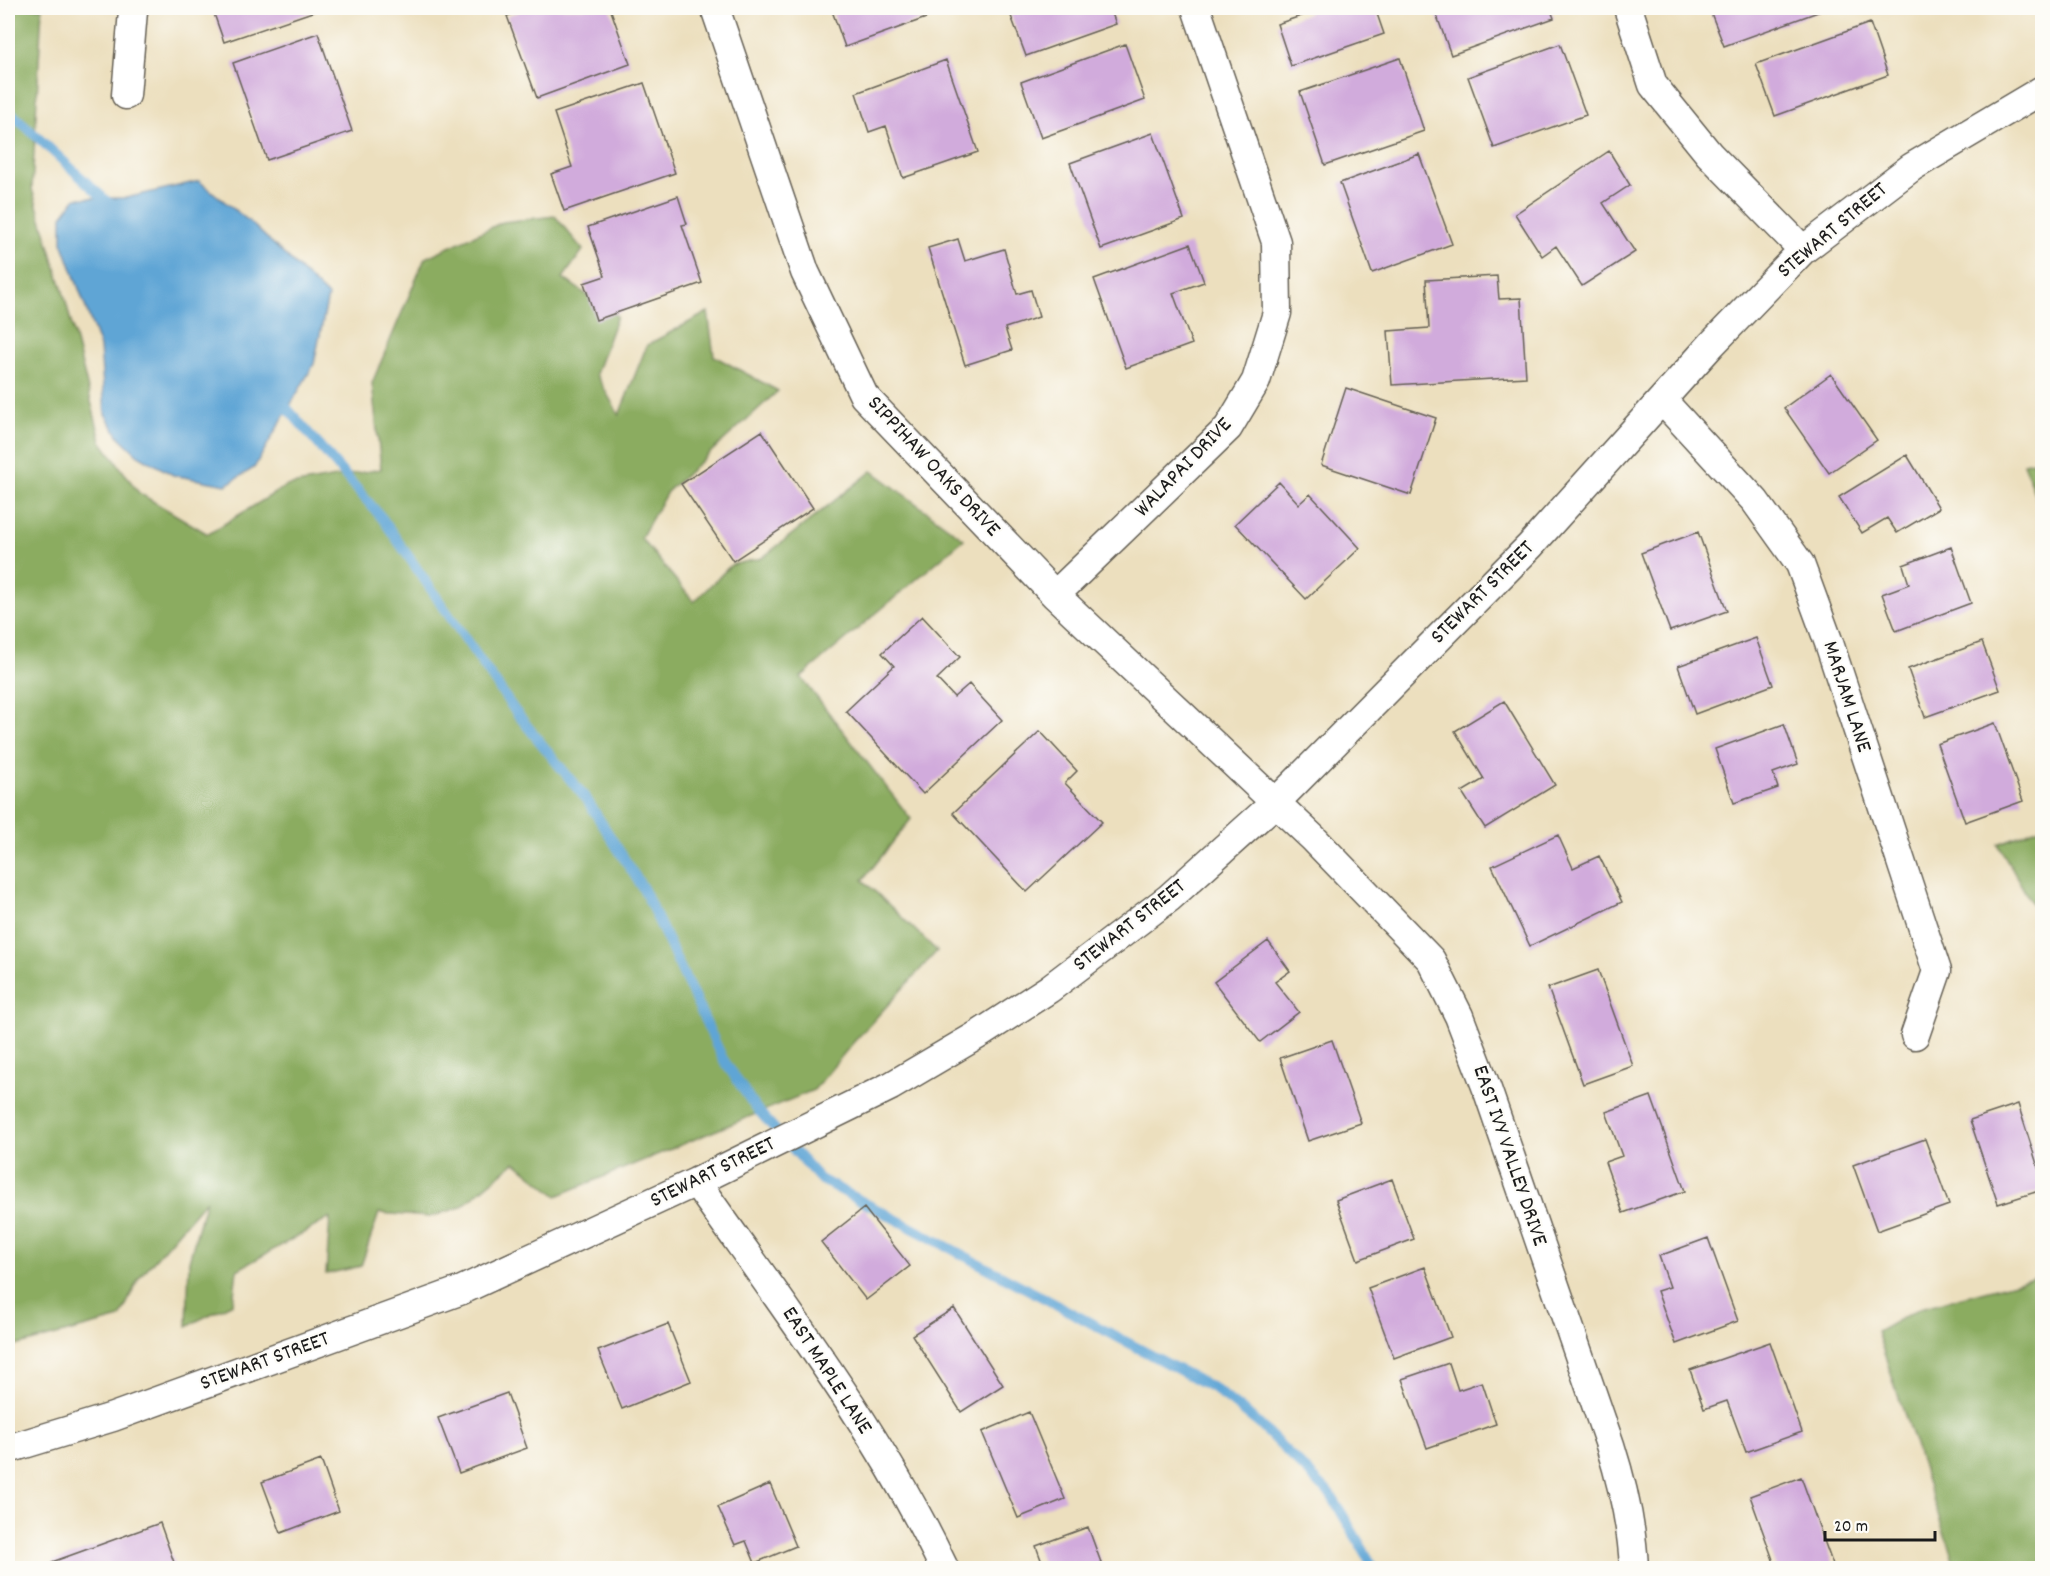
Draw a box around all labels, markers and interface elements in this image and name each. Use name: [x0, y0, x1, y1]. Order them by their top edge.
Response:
street label: STEWART STREET: [1771, 175, 1895, 286]
street label: SIPPIHAW OAKS DRIVE: [859, 389, 1007, 545]
street label: WALAPAI DRIVE: [1128, 411, 1240, 525]
street label: STEWART STREET: [1424, 534, 1542, 652]
street label: MARJAM LANE: [1813, 637, 1879, 757]
street label: STEWART STREET: [1067, 872, 1193, 980]
street label: EAST IVY VALLEY DRIVE: [1464, 1062, 1554, 1250]
street label: STEWART STREET: [645, 1129, 781, 1217]
street label: EAST MAPLE LANE: [773, 1301, 879, 1441]
street label: STEWART STREET: [196, 1324, 334, 1400]
scale bar: [1825, 1504, 1934, 1542]
text: 20 m: [1834, 1515, 1868, 1540]

